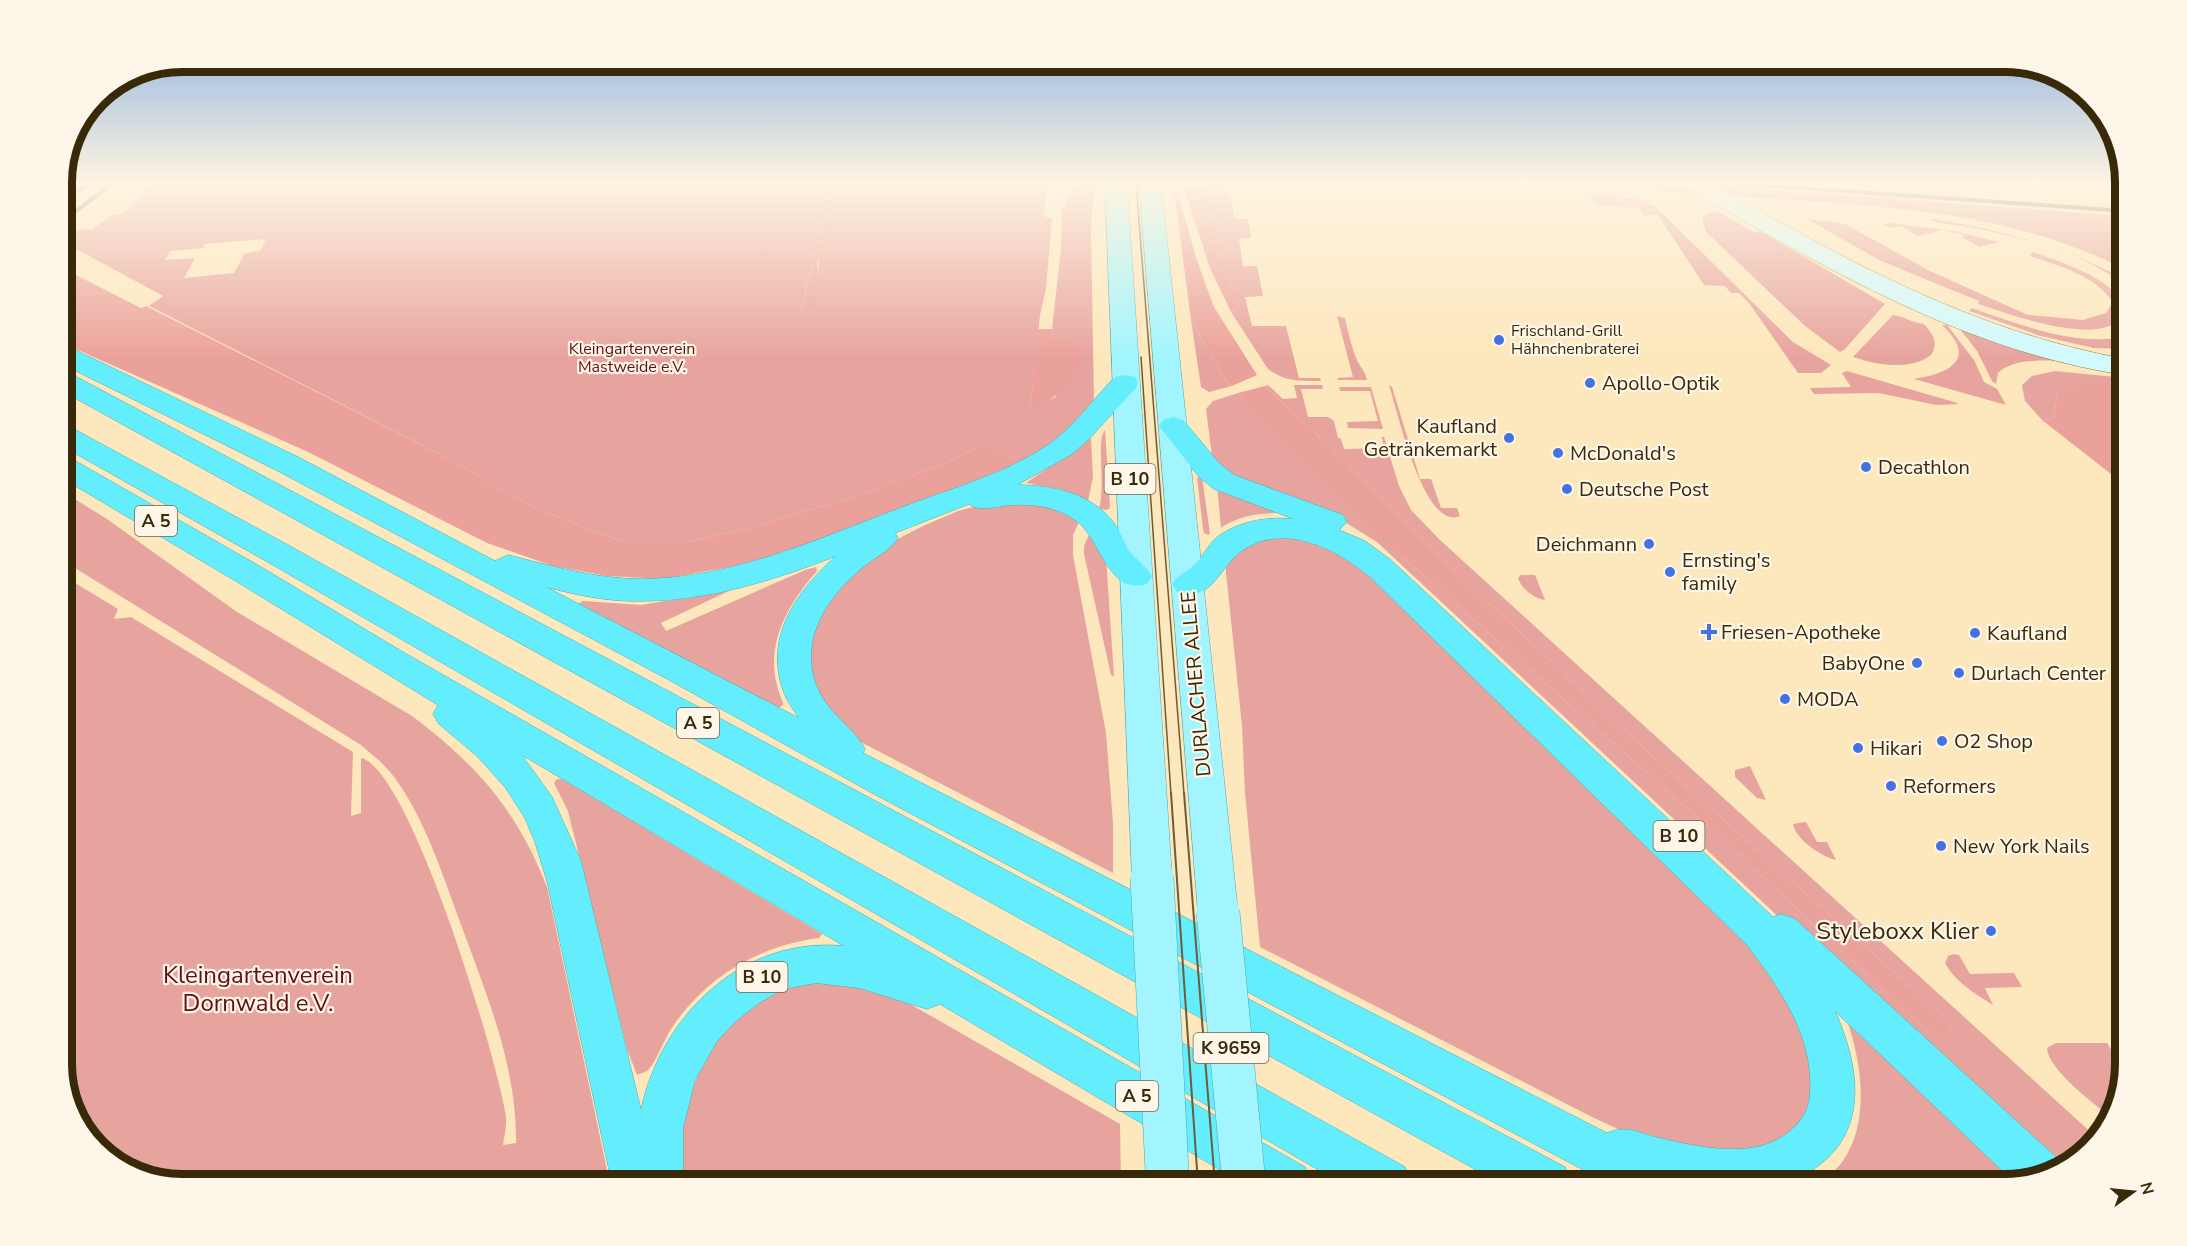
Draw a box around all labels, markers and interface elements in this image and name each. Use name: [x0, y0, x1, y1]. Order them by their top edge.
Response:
place label: Frischland-Grill Hähnchenbraterei: [1511, 320, 1639, 360]
marker: Frischland-Grill Hähnchenbraterei: [1492, 333, 1506, 347]
park label: Kleingartenverein Mastweide e.V.: [569, 338, 695, 378]
place label: Apollo-Optik: [1602, 370, 1721, 397]
marker: Apollo-Optik: [1583, 376, 1597, 390]
place label: Kaufland Getränkemarkt: [1364, 413, 1498, 463]
marker: Kaufland Getränkemarkt: [1502, 431, 1516, 445]
place label: McDonald's: [1570, 440, 1676, 467]
marker: McDonald's: [1551, 446, 1565, 460]
place label: Decathlon: [1878, 454, 1970, 481]
marker: Decathlon: [1859, 460, 1873, 474]
road number: B 10: [1104, 464, 1156, 494]
place label: Deutsche Post: [1579, 476, 1710, 503]
marker: Deutsche Post: [1560, 482, 1574, 496]
road number: A 5: [135, 506, 177, 536]
place label: Deichmann: [1536, 531, 1637, 558]
marker: Deichmann: [1642, 537, 1656, 551]
place label: Ernsting's family: [1682, 547, 1770, 597]
marker: Ernsting's family: [1663, 565, 1677, 579]
street label: DURLACHER ALLEE: [1174, 590, 1218, 778]
place label: Friesen-Apotheke: [1721, 619, 1881, 646]
place label: Kaufland: [1987, 620, 2068, 647]
marker: Friesen-Apotheke: [1702, 625, 1716, 639]
marker: Kaufland: [1968, 626, 1982, 640]
place label: BabyOne: [1822, 650, 1905, 677]
marker: BabyOne: [1910, 656, 1924, 670]
place label: Durlach Center: [1971, 660, 2106, 687]
marker: Durlach Center: [1952, 666, 1966, 680]
place label: MODA: [1797, 686, 1859, 713]
marker: MODA: [1778, 692, 1792, 706]
road number: A 5: [677, 708, 719, 738]
place label: O2 Shop: [1954, 728, 2033, 755]
marker: O2 Shop: [1935, 734, 1949, 748]
place label: Hikari: [1870, 735, 1922, 762]
marker: Hikari: [1851, 741, 1865, 755]
place label: Reformers: [1903, 773, 1996, 800]
marker: Reformers: [1884, 779, 1898, 793]
road number: B 10: [1654, 821, 1704, 851]
place label: New York Nails: [1953, 833, 2090, 860]
marker: New York Nails: [1934, 839, 1948, 853]
place label: Styleboxx Klier: [1816, 915, 1979, 947]
marker: Styleboxx Klier: [1984, 924, 1998, 938]
park label: Kleingartenverein Dornwald e.V.: [163, 959, 353, 1019]
road number: B 10: [736, 962, 788, 992]
road number: K 9659: [1194, 1033, 1268, 1063]
road number: A 5: [1116, 1081, 1158, 1111]
north arrow: [2103, 1162, 2163, 1222]
text: N: [2134, 1180, 2159, 1197]

